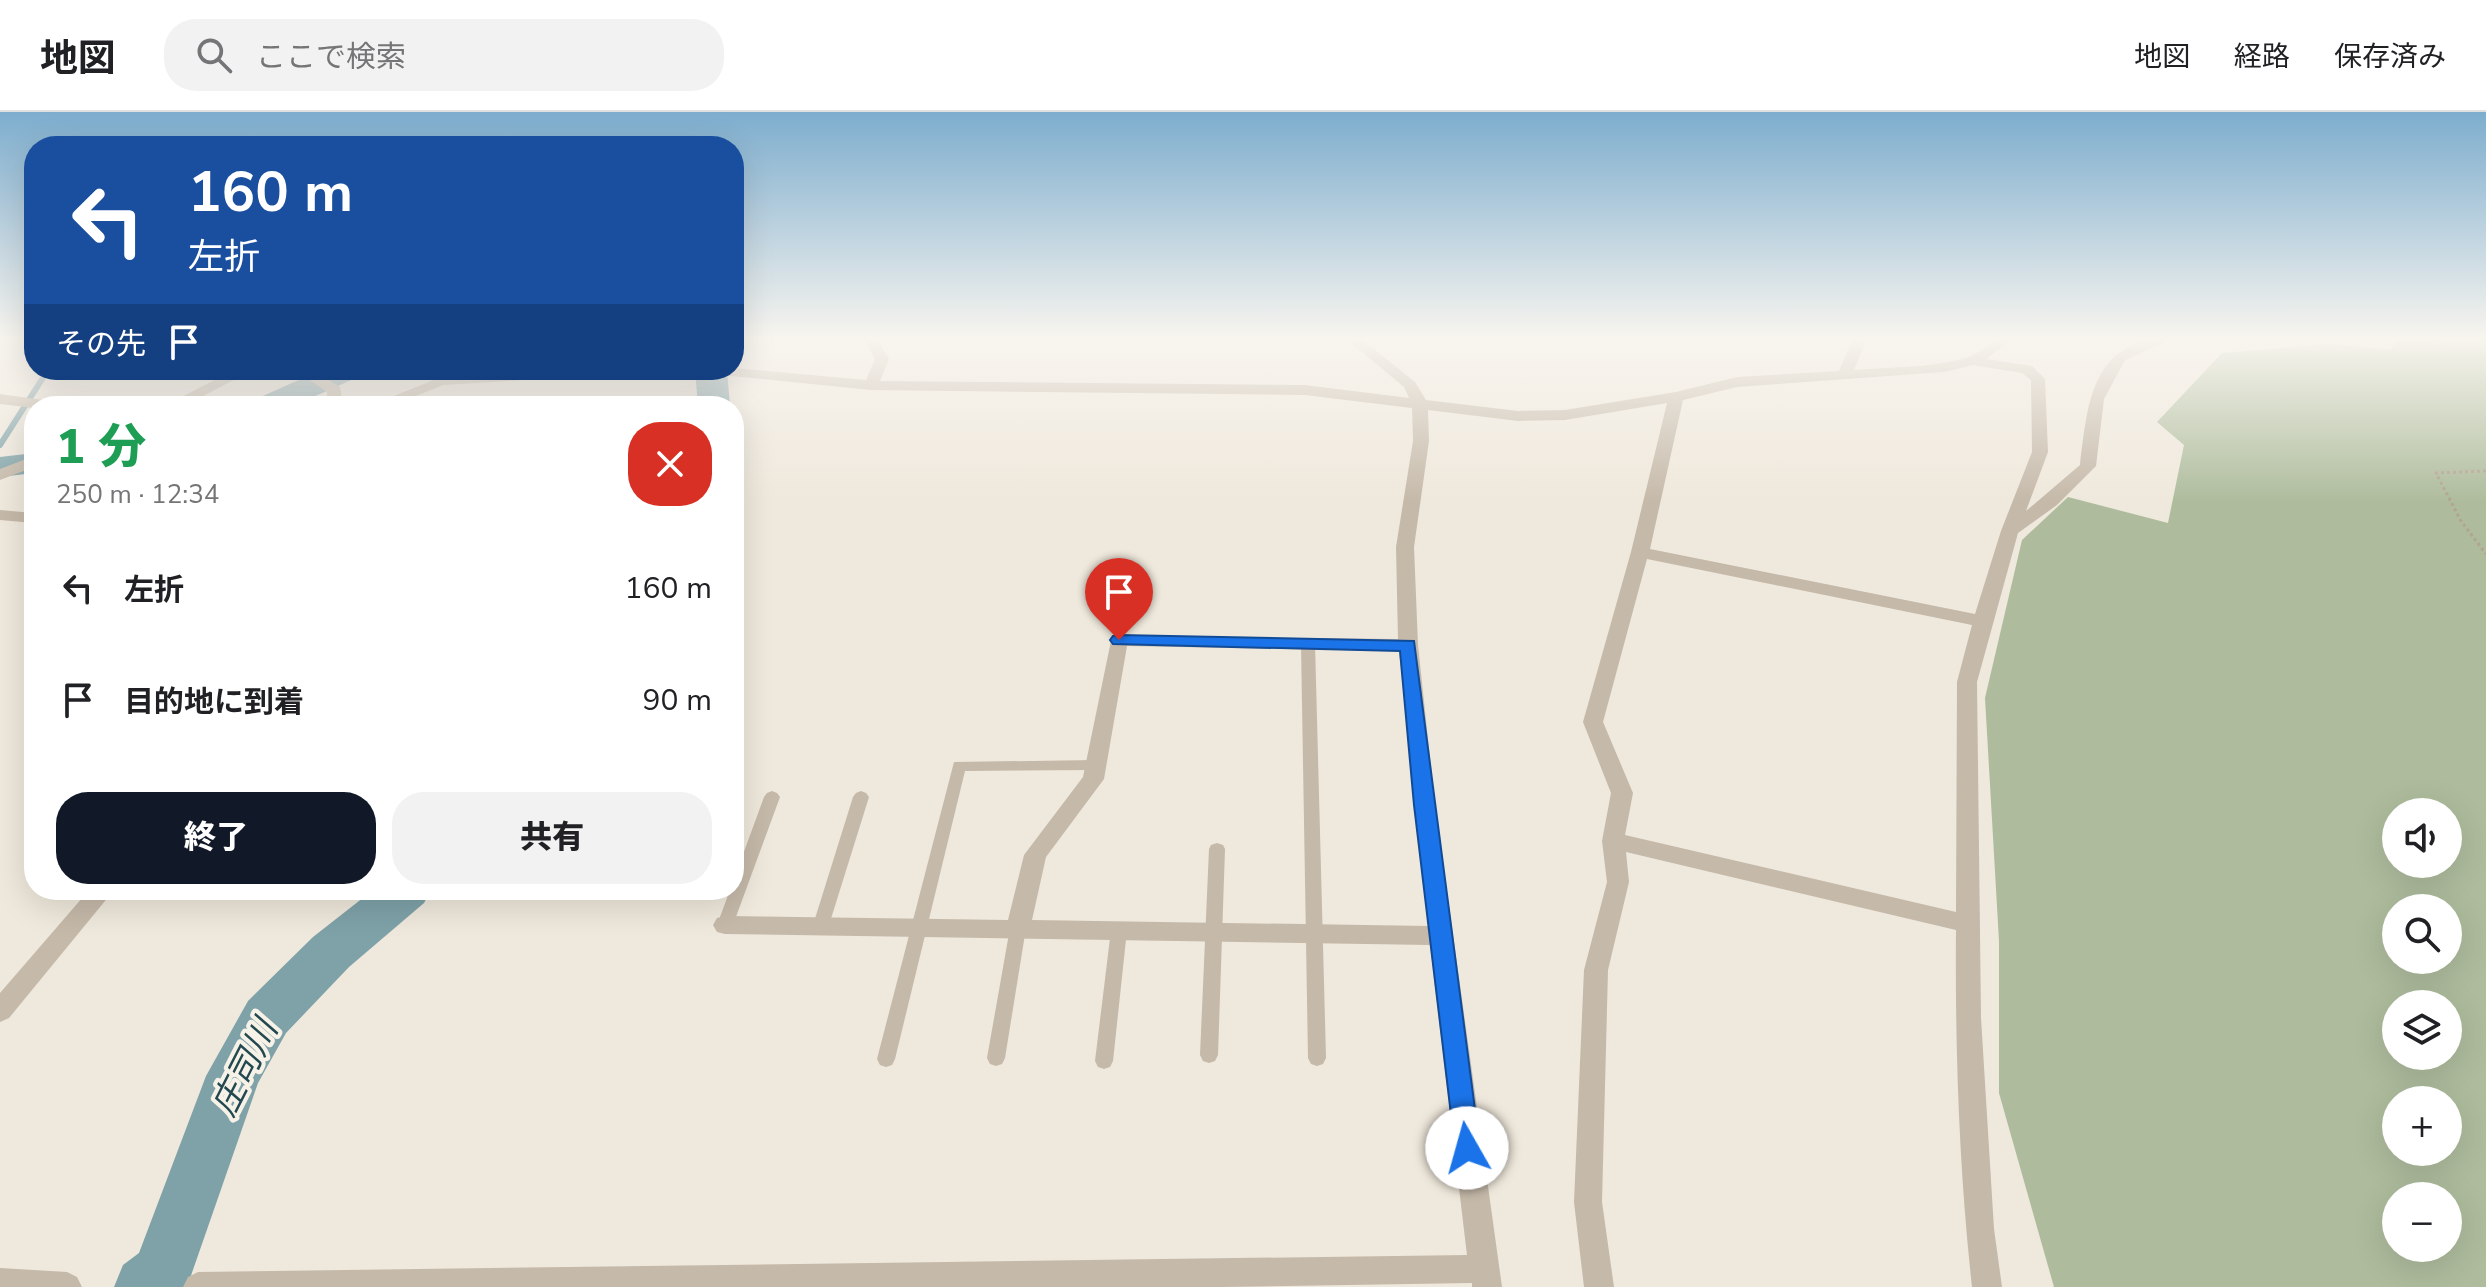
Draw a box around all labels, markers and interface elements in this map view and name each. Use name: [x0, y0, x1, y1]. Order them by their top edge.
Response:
search box: [164, 19, 724, 91]
text: 地図: [40, 33, 116, 84]
icon: search: [192, 33, 236, 77]
text: ここで検索: [256, 37, 406, 78]
text: 地図: [2134, 38, 2190, 76]
text: 経路: [2234, 38, 2290, 76]
text: 保存済み: [2334, 38, 2446, 76]
text: 160 m: [188, 154, 353, 231]
icon: left: [56, 168, 160, 272]
text: 左折: [188, 233, 260, 282]
icon: arrive: [162, 320, 206, 364]
text: その先: [56, 324, 146, 365]
text: 1 分: [56, 414, 146, 480]
button: close: [628, 422, 712, 506]
text: 250 m · 12:34: [56, 477, 219, 512]
pin: [1085, 558, 1153, 640]
icon: left: [56, 566, 100, 610]
text: 160 m: [625, 568, 712, 609]
text: 左折: [124, 570, 184, 611]
icon: arrive: [1097, 570, 1141, 614]
icon: arrive: [56, 678, 100, 722]
text: 90 m: [643, 680, 712, 721]
text: 目的地に到着: [124, 682, 304, 723]
button: 終了: [56, 792, 376, 884]
button: 共有: [392, 792, 712, 884]
map controls: [2382, 798, 2462, 1262]
button: sound: [2382, 798, 2462, 878]
button: search: [2382, 894, 2462, 974]
button: layers: [2382, 990, 2462, 1070]
water label: 庄司川: [201, 1009, 290, 1124]
button: +: [2382, 1086, 2462, 1166]
position arrow: [1425, 1106, 1509, 1190]
button: −: [2382, 1182, 2462, 1262]

